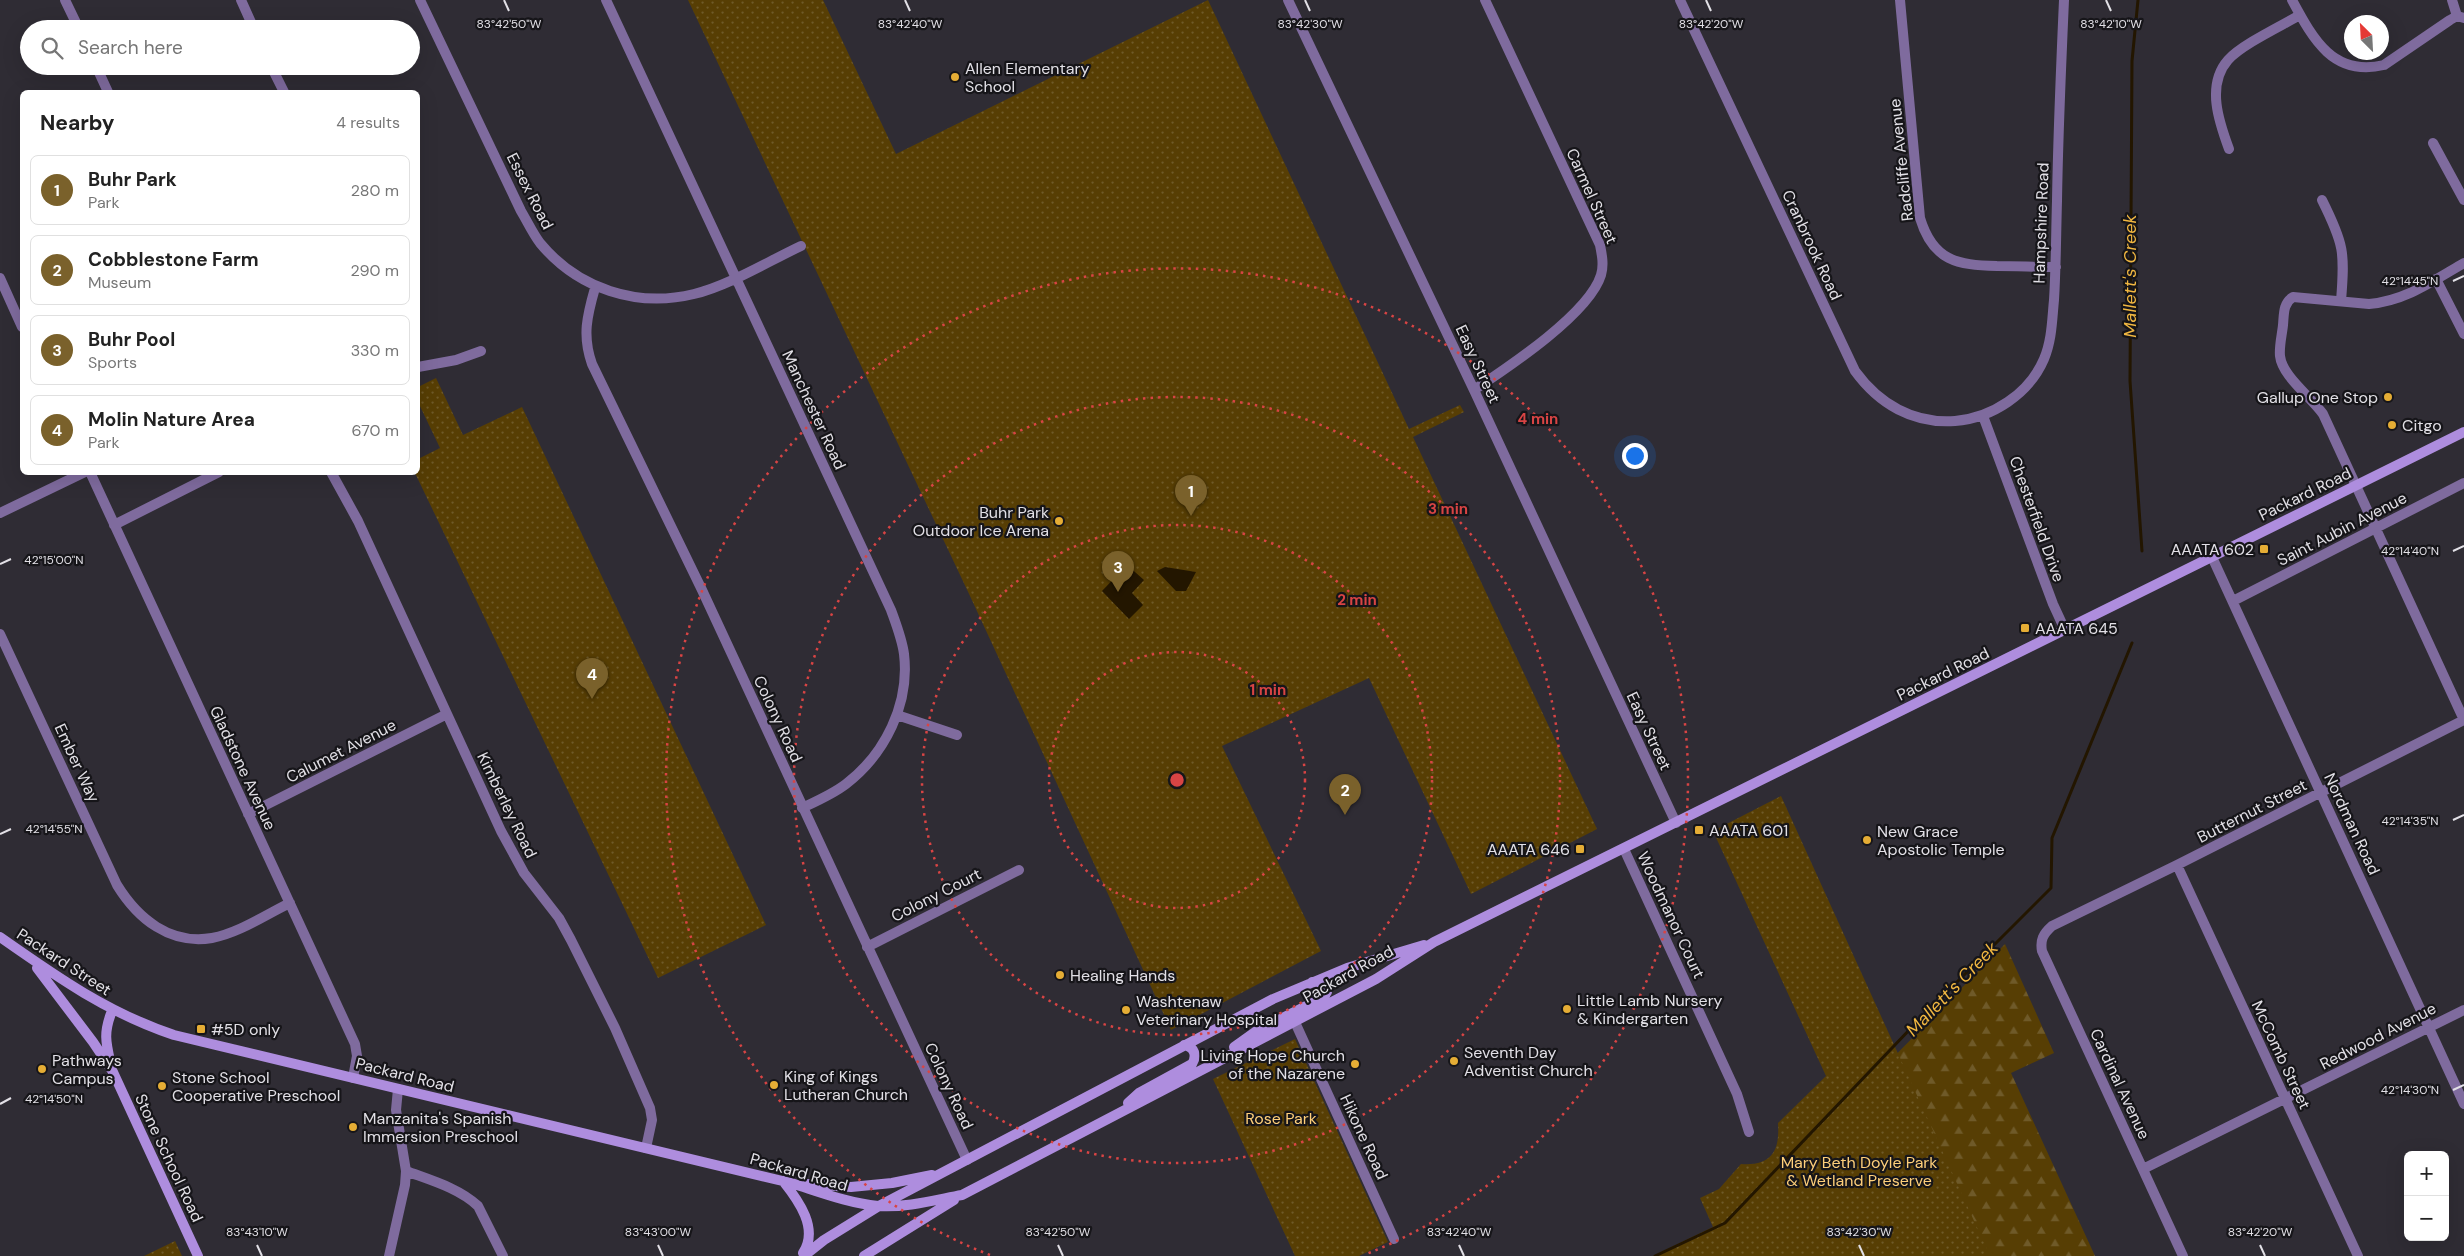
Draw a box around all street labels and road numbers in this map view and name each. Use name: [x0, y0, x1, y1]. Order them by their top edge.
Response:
street label: Radcliffe Avenue: [1884, 98, 1918, 222]
street label: Carmel Street: [1562, 145, 1622, 247]
street label: Essex Road: [502, 149, 558, 233]
street label: Hampshire Road: [2028, 162, 2054, 284]
street label: Cranbrook Road: [1777, 186, 1847, 304]
street label: Easy Street: [1451, 322, 1505, 406]
street label: Manchester Road: [777, 347, 851, 473]
street label: Chesterfield Drive: [2005, 453, 2069, 585]
street label: Packard Road: [2255, 463, 2355, 525]
street label: Saint Aubin Avenue: [2274, 487, 2410, 571]
street label: Packard Road: [1893, 643, 1993, 705]
street label: Colony Road: [749, 672, 807, 766]
street label: Easy Street: [1622, 689, 1676, 773]
street label: Gladstone Avenue: [205, 703, 281, 833]
street label: Calumet Avenue: [282, 714, 400, 788]
street label: Ember Way: [50, 720, 104, 806]
street label: Kimberley Road: [472, 749, 542, 861]
street label: Nordman Road: [2319, 770, 2385, 878]
street label: Butternut Street: [2194, 774, 2310, 848]
street label: Woodmanor Court: [1632, 848, 1710, 982]
street label: Colony Court: [887, 863, 985, 927]
street label: Packard Street: [13, 924, 115, 1000]
street label: Packard Road: [1299, 940, 1397, 1008]
street label: McComb Street: [2247, 997, 2315, 1113]
street label: Redwood Avenue: [2316, 998, 2440, 1074]
street label: Cardinal Avenue: [2085, 1025, 2155, 1143]
street label: Colony Road: [920, 1039, 978, 1133]
street label: Packard Road: [354, 1053, 456, 1097]
street label: Stone School Road: [130, 1091, 208, 1225]
street label: Hikone Road: [1335, 1091, 1393, 1183]
street label: Packard Road: [748, 1148, 850, 1196]

